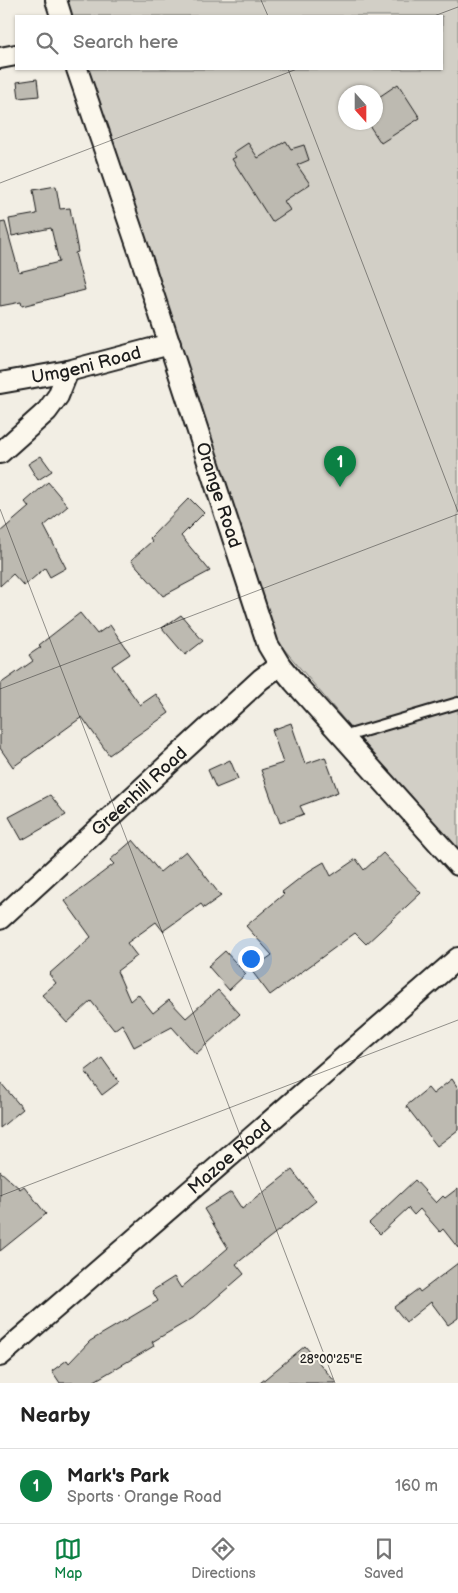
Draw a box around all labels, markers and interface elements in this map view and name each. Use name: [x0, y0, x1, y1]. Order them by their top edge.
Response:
search box: [15, 15, 443, 70]
icon: search: [33, 29, 61, 57]
text: Search here: [73, 31, 178, 54]
north arrow: [338, 85, 383, 130]
street label: Umgeni Road: [30, 342, 143, 388]
street label: Orange Road: [191, 440, 245, 551]
pin: 1: [324, 446, 356, 487]
street label: Greenhill Road: [88, 742, 191, 840]
your location: [238, 946, 264, 972]
street label: Mazoe Road: [184, 1115, 276, 1199]
text: 28°00'25"E: [300, 1352, 362, 1367]
text: Nearby: [20, 1403, 90, 1428]
text: Mark's Park: [67, 1465, 169, 1488]
text: 1: [33, 1477, 39, 1496]
text: 160 m: [395, 1477, 438, 1496]
text: Sports · Orange Road: [67, 1488, 222, 1507]
tab: Map: [54, 1535, 83, 1582]
tab: Directions: [191, 1535, 256, 1582]
tab: Saved: [364, 1535, 404, 1582]

